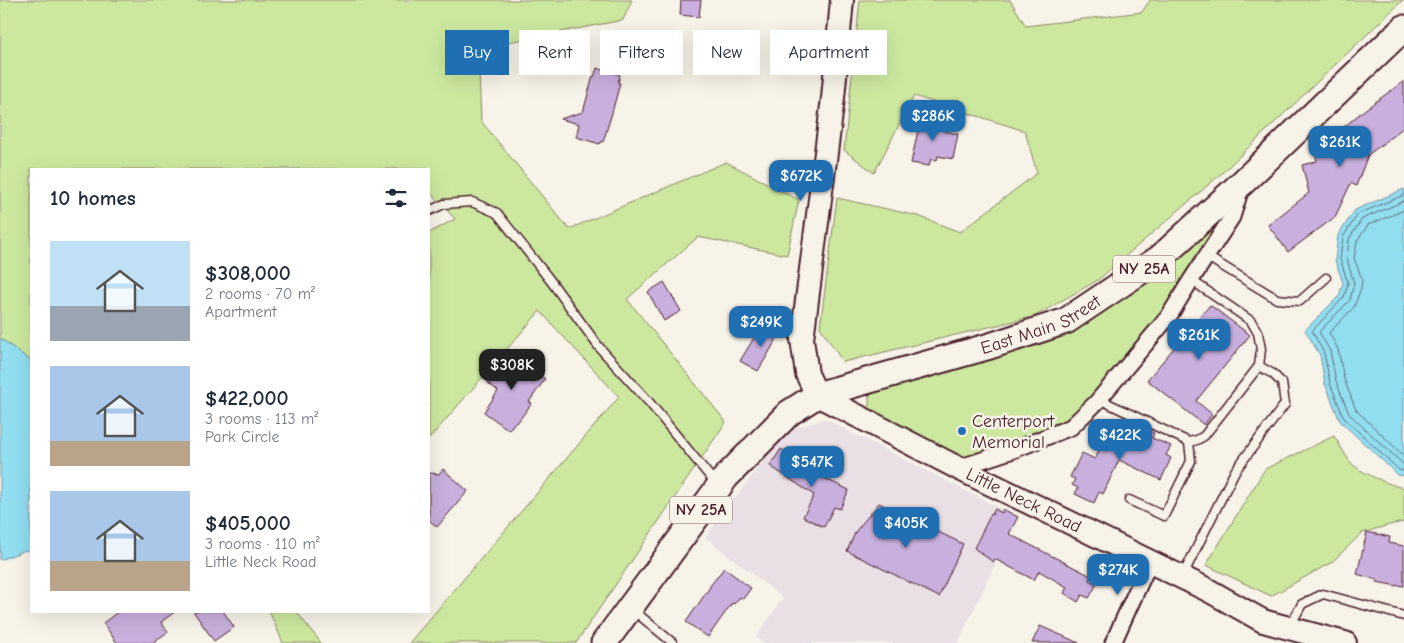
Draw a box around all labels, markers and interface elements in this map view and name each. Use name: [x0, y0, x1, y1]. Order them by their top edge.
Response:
chip: Buy: [445, 30, 509, 75]
chip: Rent: [519, 30, 590, 75]
chip: Filters: [600, 30, 683, 75]
chip: New: [693, 30, 760, 75]
chip: Apartment: [770, 30, 887, 75]
pin: $286K: [898, 100, 968, 142]
text: $286K: [911, 107, 955, 125]
pin: $261K: [1305, 126, 1375, 168]
text: $261K: [1319, 133, 1361, 151]
pin: $672K: [766, 160, 836, 202]
text: $672K: [780, 167, 822, 185]
icon: filters: [382, 184, 410, 212]
text: 10 homes: [50, 186, 136, 210]
road number: NY 25A: [1113, 255, 1175, 282]
icon: home: [90, 261, 150, 321]
text: $308,000: [205, 261, 291, 285]
text: 2 rooms · 70 m²: [205, 285, 315, 303]
street label: East Main Street: [978, 290, 1105, 359]
text: Apartment: [205, 303, 277, 321]
pin: $249K: [726, 306, 796, 348]
text: $249K: [740, 313, 782, 331]
pin: $261K: [1164, 318, 1234, 361]
text: $261K: [1178, 326, 1220, 344]
pin: $308K: [477, 348, 547, 391]
text: $308K: [490, 356, 534, 374]
icon: home: [90, 386, 150, 446]
text: $422,000: [205, 386, 288, 410]
text: 3 rooms · 113 m²: [205, 410, 318, 428]
place label: Centerport Memorial: [972, 411, 1055, 453]
pin: $422K: [1085, 418, 1155, 461]
marker: Centerport Memorial: [956, 425, 968, 437]
text: $422K: [1099, 426, 1141, 444]
text: Park Circle: [205, 428, 280, 446]
pin: $547K: [777, 446, 847, 488]
text: $547K: [791, 453, 833, 471]
street label: Little Neck Road: [963, 463, 1085, 537]
road number: NY 25A: [670, 496, 732, 524]
pin: $405K: [871, 506, 941, 549]
icon: home: [90, 511, 150, 571]
text: $405,000: [205, 511, 291, 535]
text: $405K: [884, 514, 928, 532]
text: 3 rooms · 110 m²: [205, 535, 320, 553]
text: Little Neck Road: [205, 553, 317, 571]
pin: $274K: [1083, 554, 1153, 596]
text: $274K: [1098, 561, 1138, 579]

